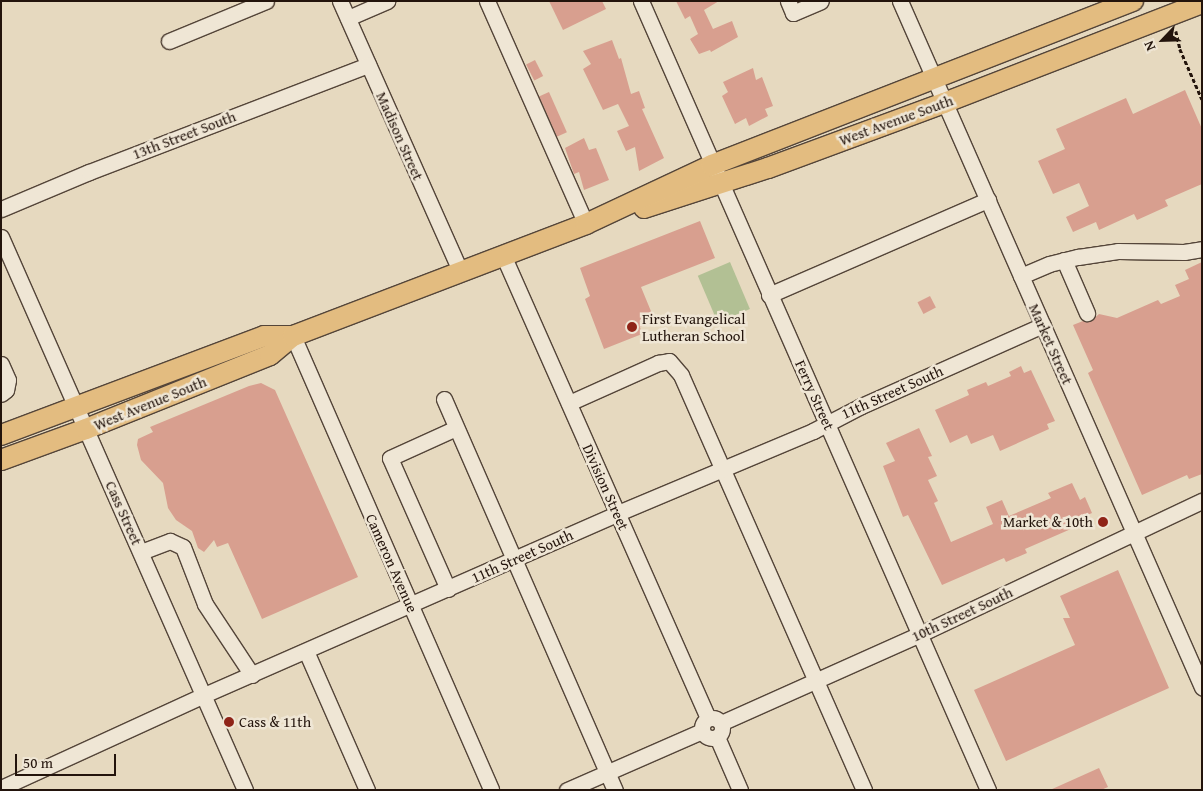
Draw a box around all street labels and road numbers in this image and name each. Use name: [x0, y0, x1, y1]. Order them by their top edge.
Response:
street label: Madison Street: [372, 89, 428, 183]
street label: West Avenue South: [837, 91, 955, 149]
street label: 13th Street South: [130, 107, 238, 163]
street label: Market Street: [1025, 301, 1077, 387]
street label: Ferry Street: [792, 357, 838, 433]
street label: 11th Street South: [838, 362, 946, 422]
street label: West Avenue South: [91, 372, 209, 434]
street label: Division Street: [579, 441, 633, 533]
street label: Cass Street: [102, 478, 146, 548]
street label: Cameron Avenue: [362, 511, 422, 615]
street label: 11th Street South: [468, 526, 576, 586]
street label: 10th Street South: [909, 583, 1015, 645]

